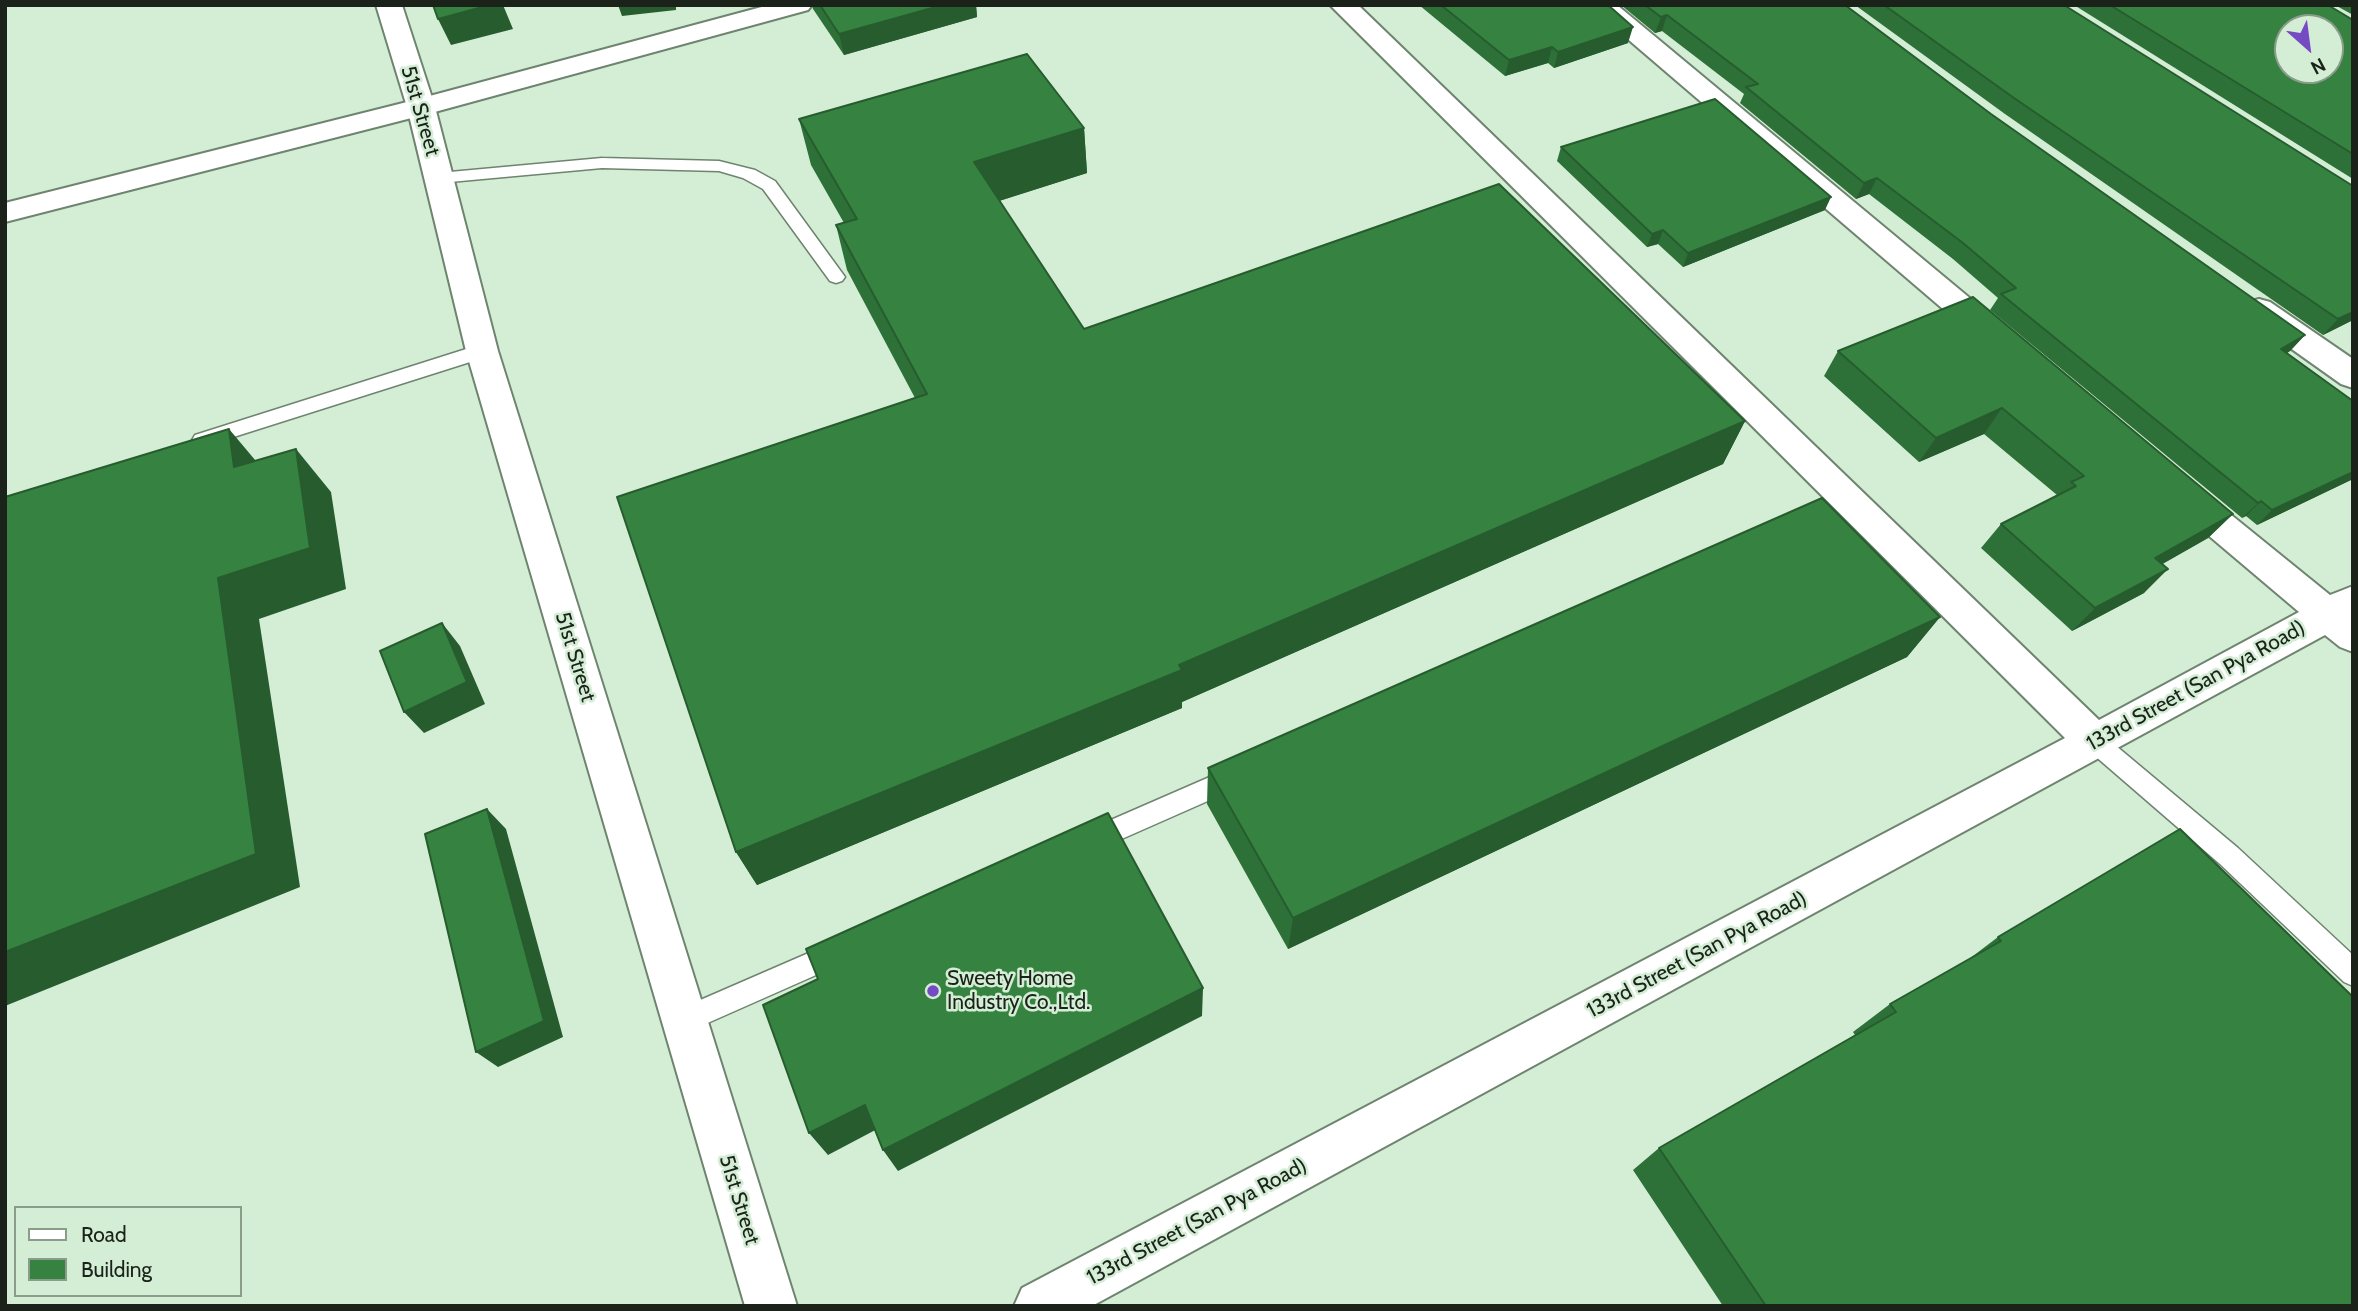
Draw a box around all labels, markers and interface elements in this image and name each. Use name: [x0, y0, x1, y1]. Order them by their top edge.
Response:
north arrow: [2274, 14, 2344, 84]
text: N: [2307, 53, 2329, 80]
street label: 51st Street: [395, 63, 445, 159]
street label: 51st Street: [549, 609, 601, 705]
street label: 133rd Street (San Pya Road): [2082, 615, 2310, 757]
street label: 133rd Street (San Pya Road): [1583, 886, 1811, 1024]
place label: Sweety Home Industry Co.,Ltd.: [947, 966, 1090, 1016]
marker: Sweety Home Industry Co.,Ltd.: [925, 983, 941, 999]
street label: 51st Street: [713, 1152, 765, 1248]
street label: 133rd Street (San Pya Road): [1083, 1153, 1311, 1291]
legend: [14, 1206, 242, 1297]
text: Road: [81, 1222, 127, 1247]
text: Building: [81, 1257, 152, 1282]

